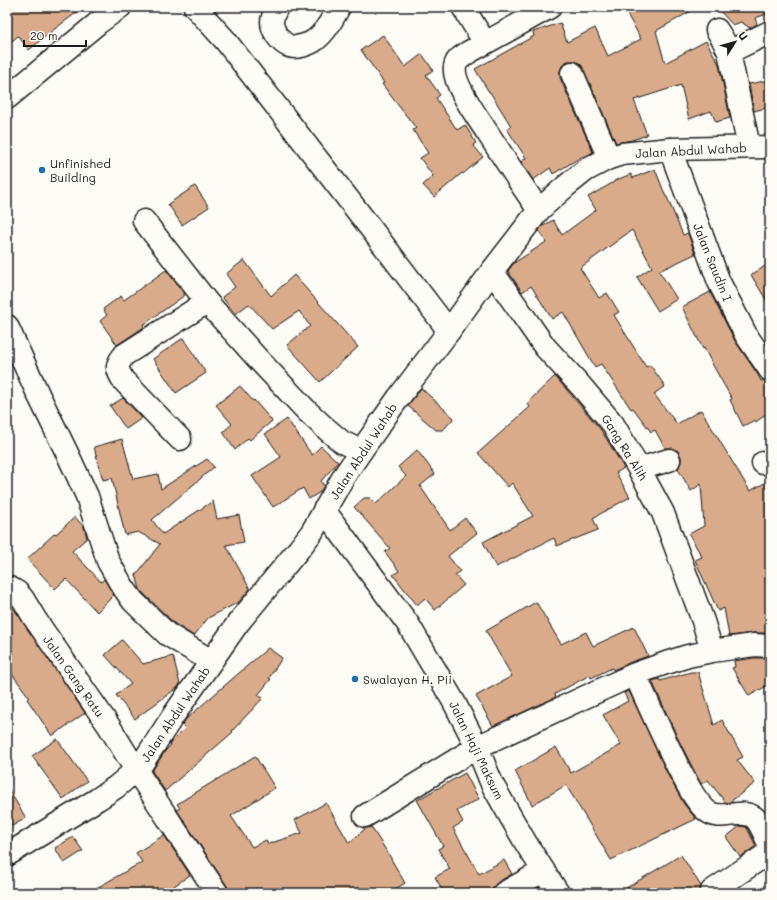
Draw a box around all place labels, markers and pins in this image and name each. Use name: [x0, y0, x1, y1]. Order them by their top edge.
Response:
place label: Unfinished Building: [50, 155, 111, 185]
marker: Unfinished Building: [37, 165, 47, 175]
place label: Swalayan H. Pii: [363, 671, 452, 687]
marker: Swalayan H. Pii: [350, 674, 360, 684]

